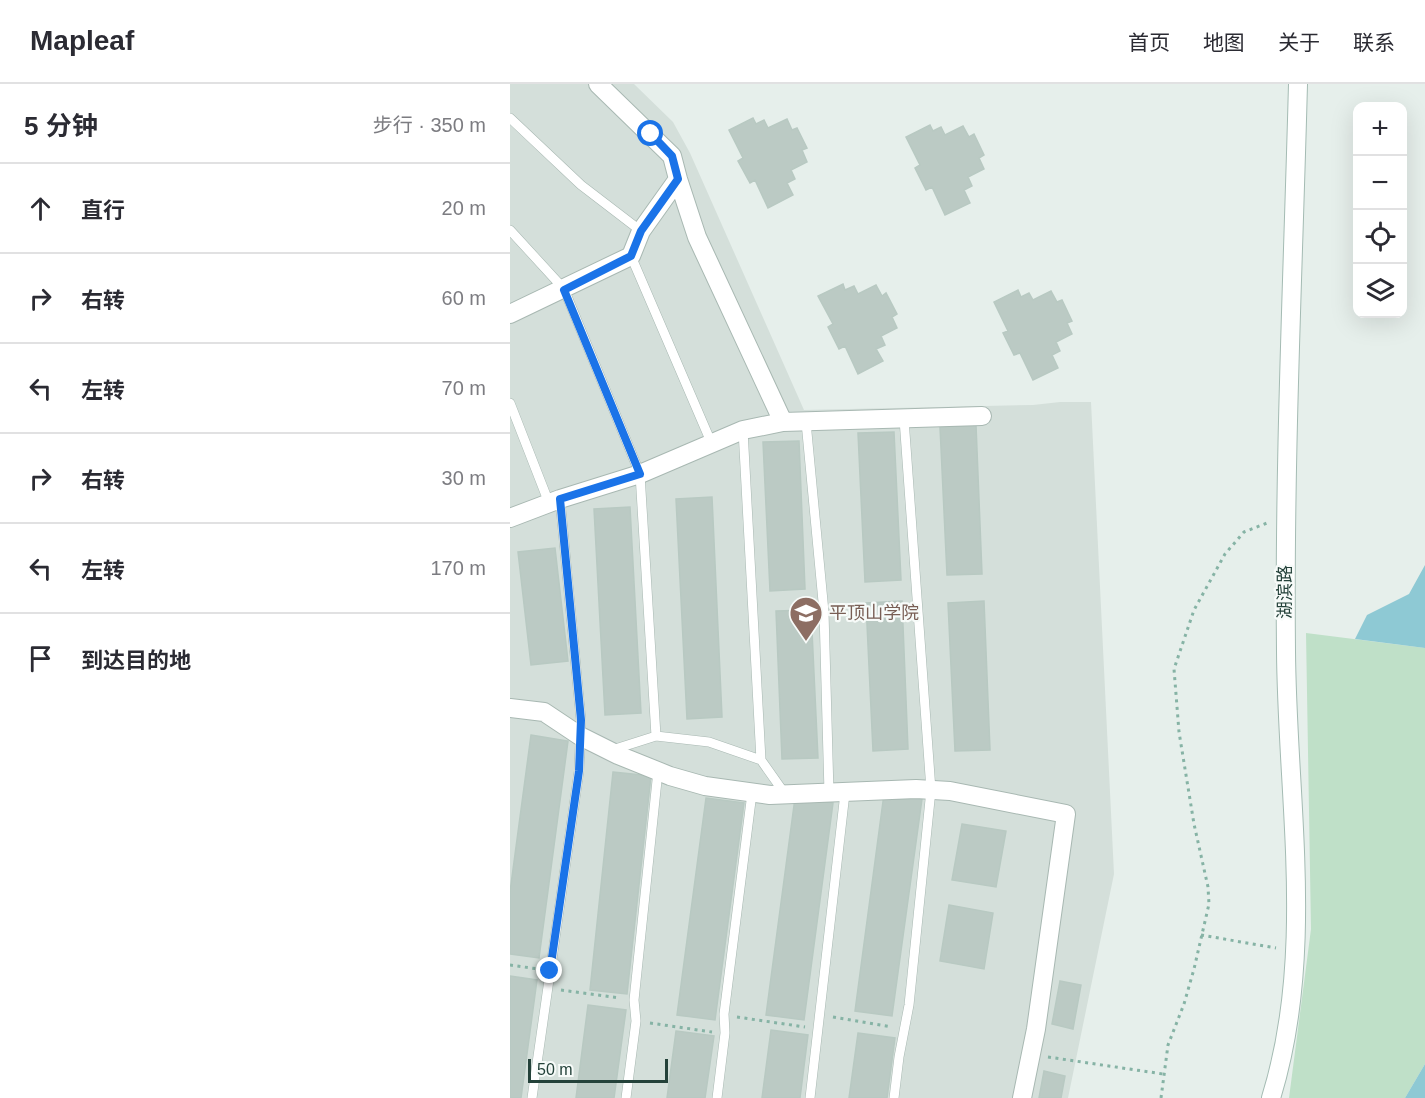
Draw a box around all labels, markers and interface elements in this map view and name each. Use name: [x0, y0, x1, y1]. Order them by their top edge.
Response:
text: Mapleaf: [30, 25, 134, 56]
text: 首页: [1128, 31, 1170, 54]
text: 地图: [1203, 31, 1245, 54]
text: 关于: [1278, 31, 1320, 54]
text: 联系: [1353, 31, 1395, 54]
map controls: [1353, 102, 1407, 318]
button: +: [1353, 102, 1407, 156]
text: 5 分钟: [24, 111, 98, 141]
text: 步行 · 350 m: [373, 114, 486, 136]
route start: [637, 120, 663, 146]
button: −: [1353, 156, 1407, 210]
icon: ahead: [24, 192, 57, 225]
text: 20 m: [442, 197, 486, 219]
text: 直行: [81, 198, 125, 223]
button: locate: [1353, 210, 1407, 264]
button: layers: [1353, 264, 1407, 318]
icon: right: [24, 282, 57, 315]
text: 60 m: [442, 287, 486, 309]
text: 右转: [81, 288, 125, 313]
icon: left: [24, 372, 57, 405]
text: 70 m: [442, 377, 486, 399]
text: 左转: [81, 378, 125, 403]
icon: right: [24, 462, 57, 495]
text: 30 m: [442, 467, 486, 489]
text: 右转: [81, 468, 125, 493]
icon: left: [24, 552, 57, 585]
text: 170 m: [430, 557, 486, 579]
text: 左转: [81, 558, 125, 583]
street label: 湖滨路: [1275, 565, 1295, 619]
school or university icon: 平顶山学院: [788, 595, 824, 642]
place label: 平顶山学院: [829, 603, 919, 623]
icon: arrive: [24, 642, 57, 675]
text: 到达目的地: [81, 648, 191, 673]
route end: [536, 957, 562, 983]
scale bar: [528, 1056, 668, 1084]
text: 50 m: [537, 1061, 573, 1078]

